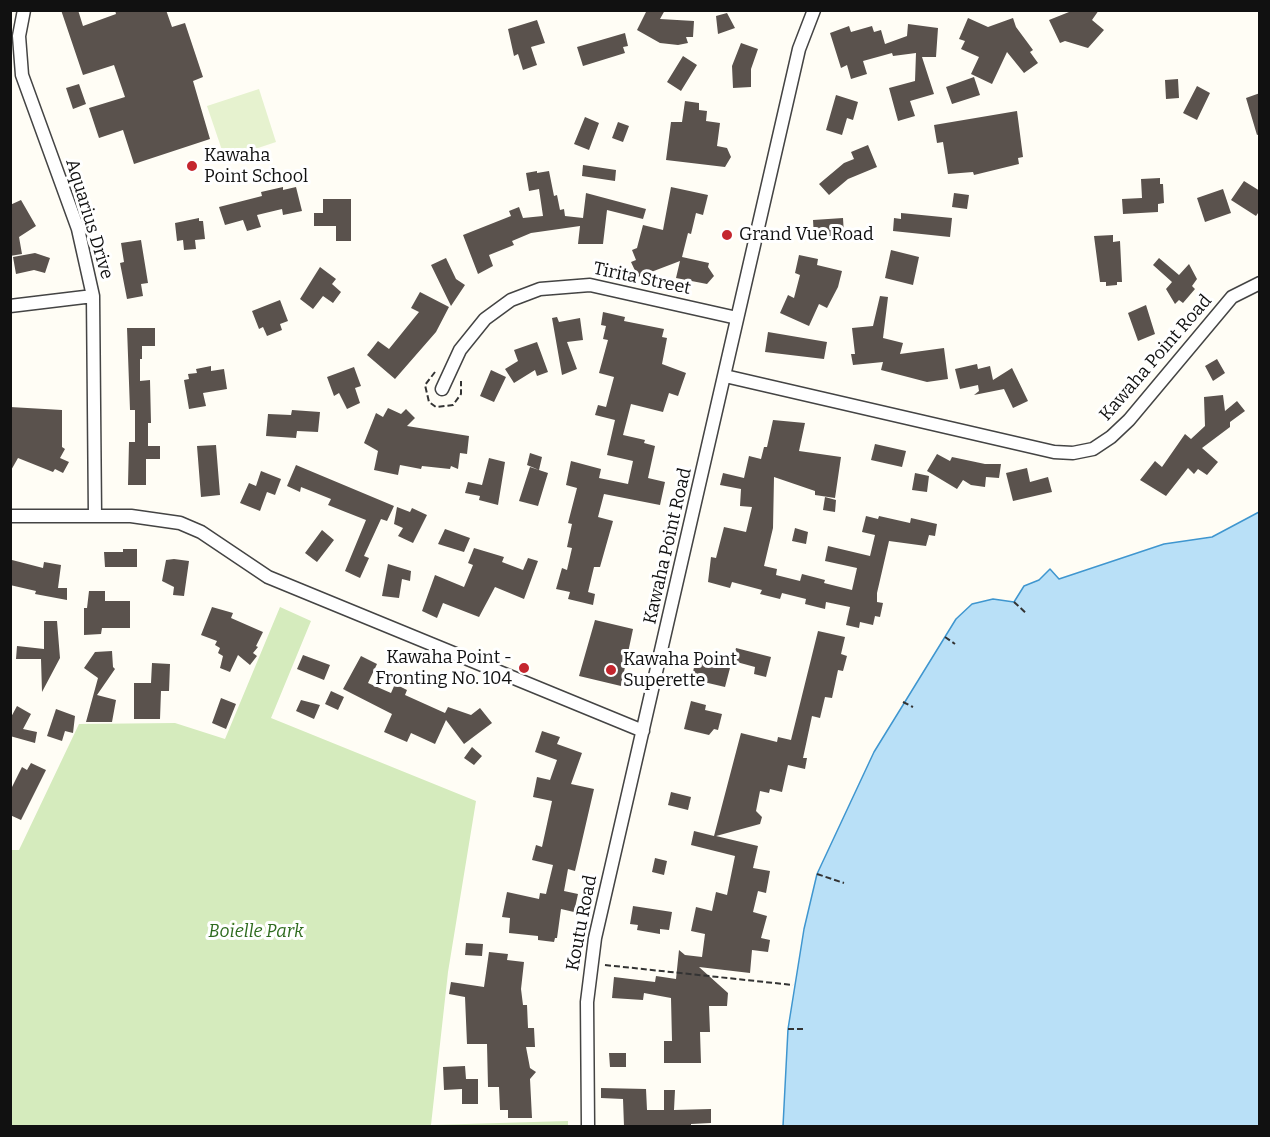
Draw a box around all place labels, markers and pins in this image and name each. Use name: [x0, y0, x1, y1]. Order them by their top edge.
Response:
place label: Kawaha Point School: [204, 145, 308, 188]
marker: Kawaha Point School: [185, 159, 199, 173]
place label: Grand Vue Road: [739, 224, 874, 246]
marker: Grand Vue Road: [720, 228, 734, 242]
place label: Kawaha Point - Fronting No. 104: [375, 647, 512, 690]
place label: Kawaha Point Superette: [623, 649, 737, 692]
marker: Kawaha Point - Fronting No. 104: [517, 661, 531, 675]
marker: Kawaha Point Superette: [604, 663, 618, 677]

